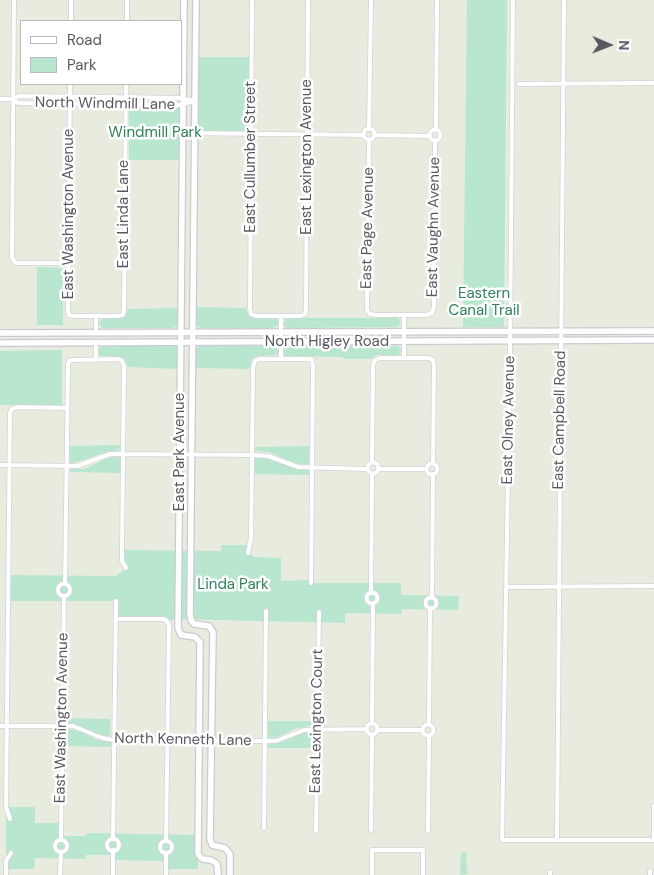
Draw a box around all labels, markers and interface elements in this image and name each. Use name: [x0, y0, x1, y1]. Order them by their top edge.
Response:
legend: [20, 20, 182, 85]
north arrow: [584, 20, 634, 70]
text: Road: [67, 30, 102, 50]
text: N: [615, 40, 633, 51]
text: Park: [67, 55, 97, 75]
street label: East Lexington Avenue: [298, 79, 316, 235]
street label: East Cullumber Street: [242, 81, 260, 233]
street label: North Windmill Lane: [35, 94, 175, 114]
park label: Windmill Park: [108, 124, 202, 142]
street label: East Washington Avenue: [60, 129, 78, 299]
street label: East Vaughn Avenue: [424, 157, 444, 297]
street label: East Linda Lane: [115, 160, 133, 268]
street label: East Page Avenue: [358, 167, 378, 289]
park label: Eastern Canal Trail: [448, 285, 520, 320]
street label: North Higley Road: [265, 333, 389, 351]
street label: East Campbell Road: [550, 350, 570, 490]
street label: East Olney Avenue: [499, 355, 519, 485]
street label: East Park Avenue: [171, 393, 189, 511]
park label: Linda Park: [197, 576, 269, 594]
street label: East Washington Avenue: [52, 633, 72, 803]
street label: East Lexington Court: [307, 649, 327, 793]
street label: North Kenneth Lane: [114, 730, 252, 750]

